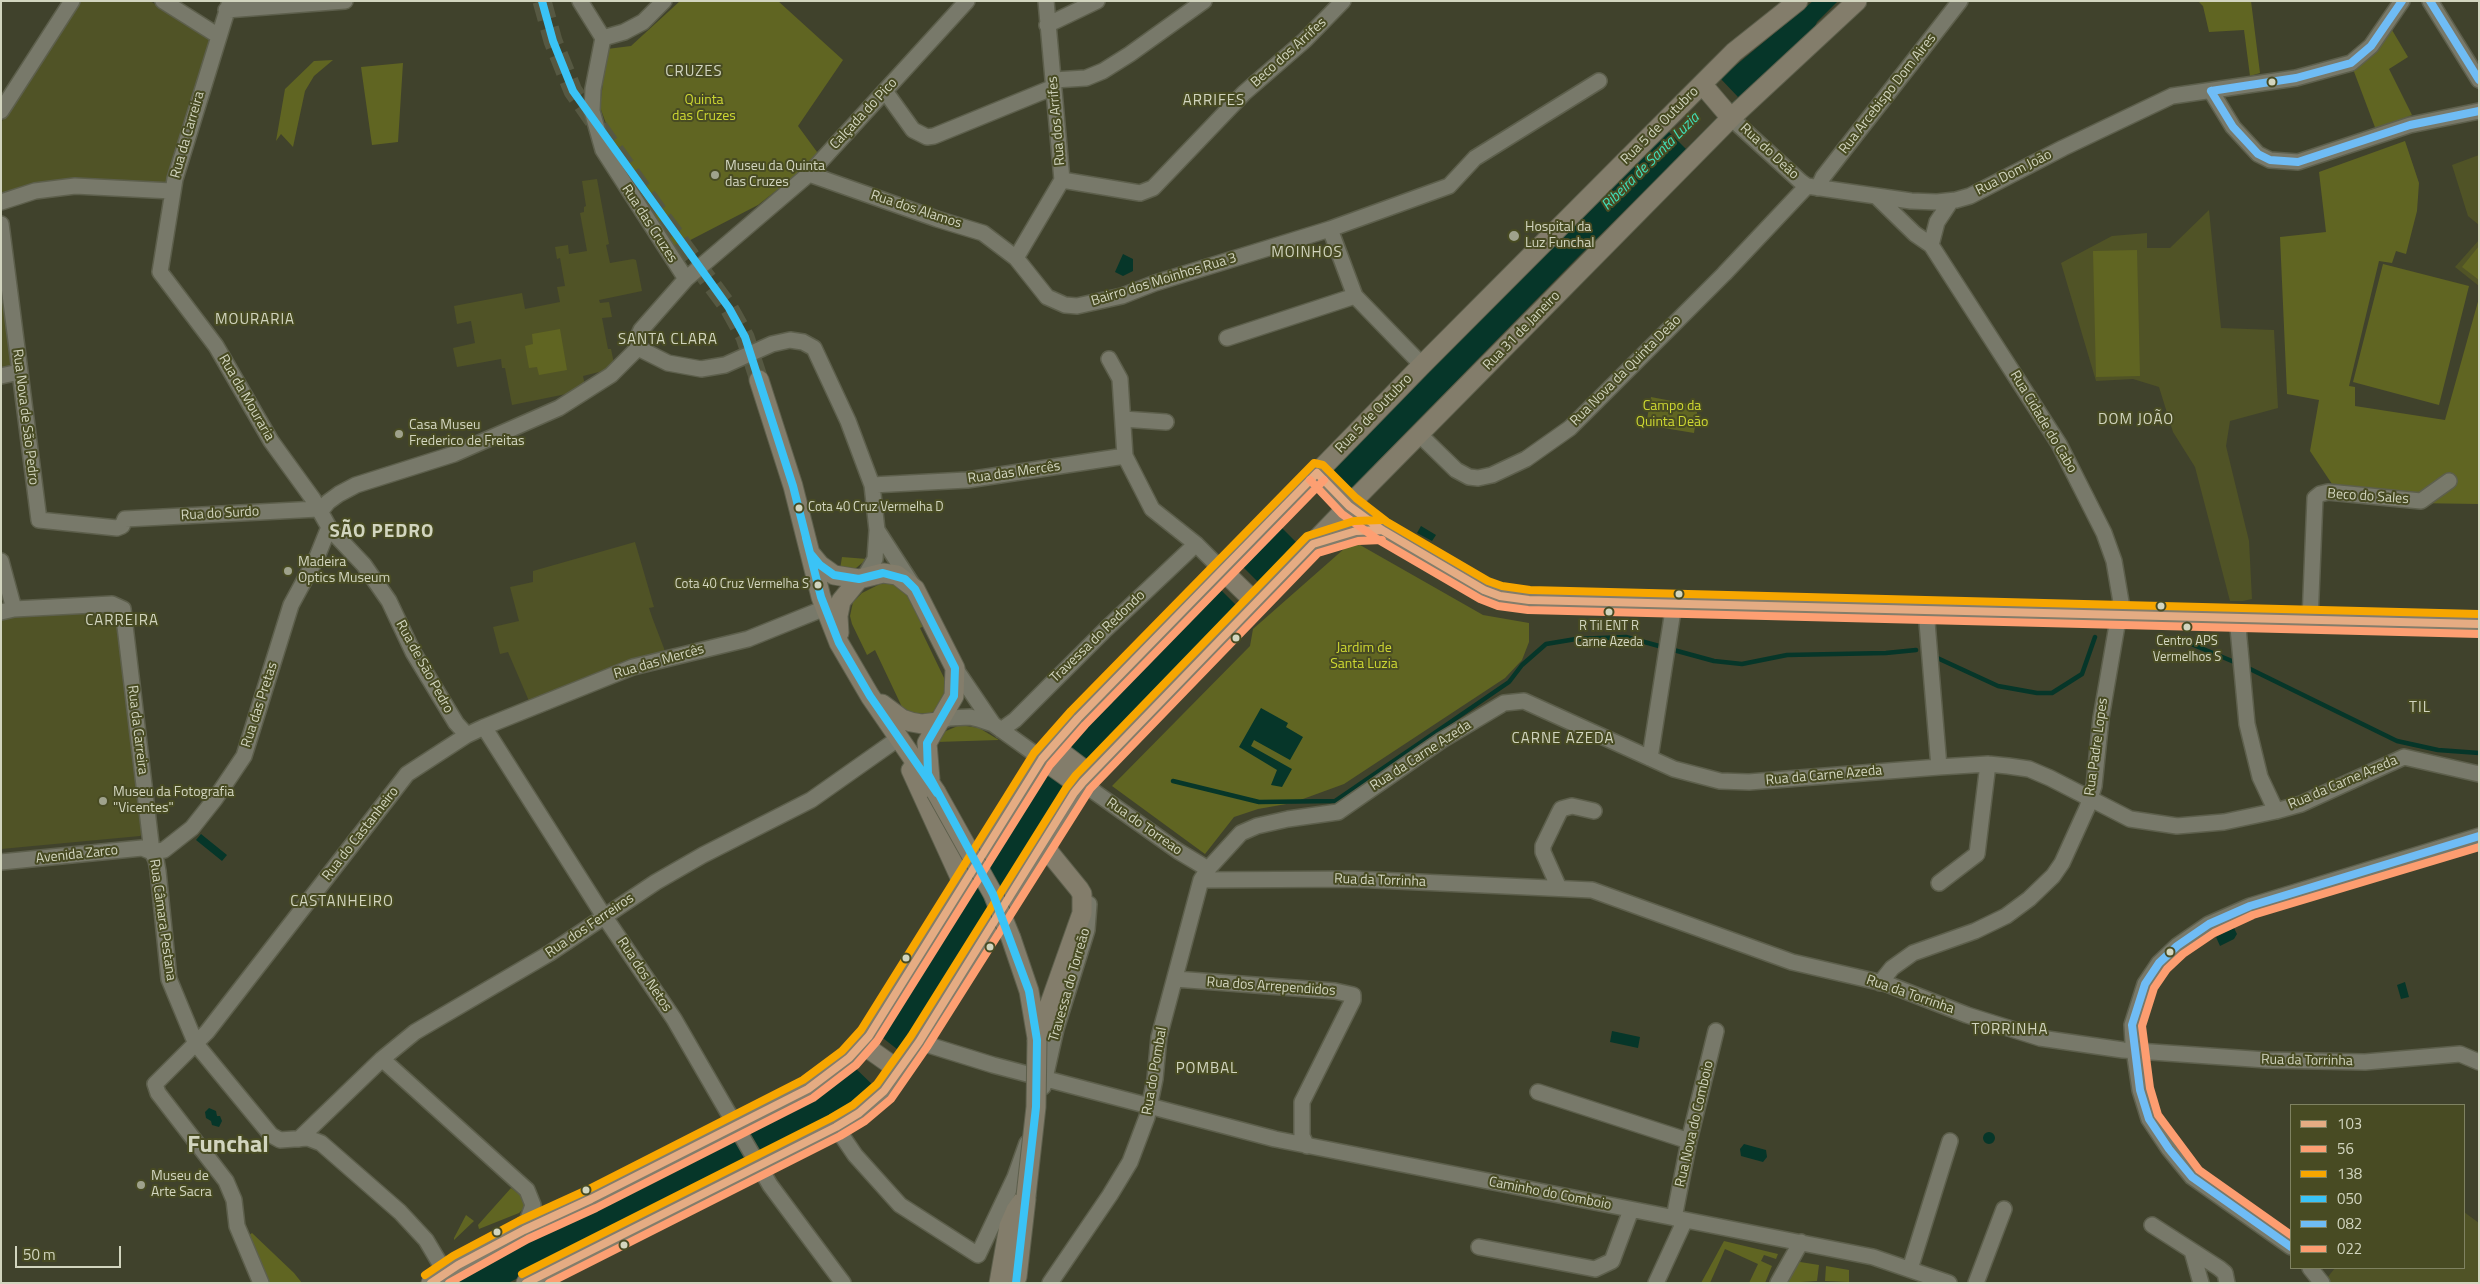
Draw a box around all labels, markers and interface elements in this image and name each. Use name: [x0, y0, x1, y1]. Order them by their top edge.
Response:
street label: Beco dos Arrifes: [1248, 15, 1330, 91]
street label: Rua Arcebispo Dom Aires: [1836, 31, 1940, 157]
district label: CRUZES: [665, 63, 723, 81]
street label: Calçada do Pico: [827, 75, 901, 153]
street label: Rua dos Arrifes: [1045, 76, 1069, 166]
unlabelled marker: [2267, 77, 2277, 87]
street label: Rua 5 de Outubro: [1618, 84, 1702, 168]
street label: Rua da Carreira: [168, 90, 208, 180]
district label: ARRIFES: [1182, 92, 1246, 110]
park label: Quinta das Cruzes: [672, 93, 736, 125]
water label: Ribeira de Santa Luzia: [1598, 109, 1704, 215]
street label: Rua do Deão: [1736, 120, 1802, 184]
street label: Rua Dom João: [1973, 147, 2055, 199]
place label: Museu da Quinta das Cruzes: [725, 159, 825, 192]
marker: Museu da Quinta das Cruzes: [709, 169, 721, 181]
street label: Rua das Cruzes: [617, 182, 681, 266]
street label: Rua dos Alamos: [868, 187, 964, 233]
place label: Hospital da Luz Funchal: [1525, 220, 1594, 252]
marker: Hospital da Luz Funchal: [1507, 229, 1521, 243]
district label: MOINHOS: [1270, 244, 1344, 262]
street label: Bairro dos Moinhos Rua 3: [1089, 250, 1239, 310]
street label: Rua 31 de Janeiro: [1480, 288, 1564, 374]
district label: MOURARIA: [214, 311, 296, 329]
street label: Rua Nova da Quinta Deão: [1567, 312, 1685, 430]
district label: SANTA CLARA: [617, 331, 719, 349]
street label: Rua Nova de São Pedro: [8, 348, 42, 486]
street label: Rua da Mouraria: [214, 352, 278, 444]
street label: Rua Cidade do Cabo: [2006, 368, 2080, 476]
street label: Rua 5 de Outubro: [1332, 371, 1416, 457]
park label: Campo da Quinta Deão: [1636, 399, 1708, 432]
district label: DOM JOÃO: [2097, 411, 2175, 429]
place label: Casa Museu Frederico de Freitas: [409, 418, 525, 451]
marker: Casa Museu Frederico de Freitas: [393, 428, 405, 440]
street label: Rua das Mercês: [967, 458, 1061, 488]
street label: Beco do Sales: [2327, 486, 2409, 508]
place label: Cota 40 Cruz Vermelha D: [808, 500, 944, 516]
marker: Cota 40 Cruz Vermelha D: [794, 503, 804, 513]
street label: Rua do Surdo: [180, 504, 260, 524]
district label: SÃO PEDRO: [328, 521, 436, 543]
place label: Madeira Optics Museum: [298, 555, 390, 588]
marker: Madeira Optics Museum: [282, 565, 294, 577]
place label: Cota 40 Cruz Vermelha S: [675, 577, 809, 593]
marker: Cota 40 Cruz Vermelha S: [813, 580, 823, 590]
street label: Travessa do Redondo: [1047, 587, 1149, 687]
unlabelled marker: [1674, 589, 1684, 599]
unlabelled marker: [2156, 601, 2166, 611]
marker: R Til ENT R Carne Azeda: [1604, 607, 1614, 617]
district label: CARREIRA: [84, 612, 160, 630]
street label: Rua de São Pedro: [392, 618, 456, 716]
place label: R Til ENT R Carne Azeda: [1575, 619, 1643, 650]
marker: Centro APS Vermelhos S: [2182, 622, 2192, 632]
unlabelled marker: [1231, 633, 1241, 643]
place label: Centro APS Vermelhos S: [2153, 634, 2221, 665]
street label: Rua das Mercês: [612, 641, 706, 683]
park label: Jardim de Santa Luzia: [1330, 641, 1398, 674]
street label: Rua das Pretas: [238, 660, 282, 750]
street label: Rua da Carreira: [123, 684, 151, 776]
street label: Rua Padre Lopes: [2082, 697, 2112, 797]
district label: TIL: [2409, 699, 2431, 717]
street label: Rua da Carne Azeda: [1367, 717, 1475, 795]
district label: CARNE AZEDA: [1510, 730, 1616, 748]
street label: Rua da Carne Azeda: [2286, 752, 2400, 814]
street label: Rua da Carne Azeda: [1765, 763, 1883, 789]
street label: Rua do Castanheiro: [319, 784, 403, 884]
place label: Museu da Fotografia "Vicentes": [113, 785, 234, 818]
marker: Museu da Fotografia "Vicentes": [97, 795, 109, 807]
street label: Rua do Torreao: [1103, 795, 1185, 859]
street label: Avenida Zarco: [35, 842, 119, 868]
street label: Rua Câmara Pestana: [145, 858, 179, 982]
street label: Rua da Torrinha: [1334, 871, 1426, 891]
street label: Rua dos Ferreiros: [543, 890, 637, 962]
district label: CASTANHEIRO: [289, 893, 395, 911]
street label: Travessa do Torreão: [1046, 926, 1094, 1044]
street label: Rua dos Netos: [613, 935, 675, 1015]
unlabelled marker: [985, 942, 995, 952]
unlabelled marker: [2165, 947, 2175, 957]
unlabelled marker: [901, 953, 911, 963]
street label: Rua da Torrinha: [1864, 972, 1956, 1018]
street label: Rua dos Arrependidos: [1206, 974, 1336, 1000]
district label: TORRINHA: [1971, 1021, 2049, 1039]
street label: Rua do Pombal: [1139, 1026, 1171, 1116]
street label: Rua da Torrinha: [2261, 1052, 2353, 1070]
street label: Rua Nova do Comboio: [1672, 1059, 1718, 1189]
district label: POMBAL: [1175, 1060, 1239, 1078]
legend: [2290, 1104, 2465, 1269]
text: 103: [2337, 1112, 2362, 1135]
district label: Funchal: [187, 1132, 269, 1160]
text: 56: [2337, 1137, 2354, 1160]
text: 138: [2337, 1162, 2362, 1185]
place label: Museu de Arte Sacra: [151, 1169, 212, 1202]
street label: Caminho do Comboio: [1487, 1174, 1613, 1214]
marker: Museu de Arte Sacra: [135, 1179, 147, 1191]
unlabelled marker: [581, 1185, 591, 1195]
text: 050: [2337, 1187, 2362, 1210]
text: 082: [2337, 1212, 2362, 1235]
unlabelled marker: [492, 1227, 502, 1237]
scale bar: [18, 1236, 124, 1268]
text: 022: [2337, 1237, 2362, 1260]
unlabelled marker: [619, 1240, 629, 1250]
text: 50 m: [23, 1243, 56, 1266]

